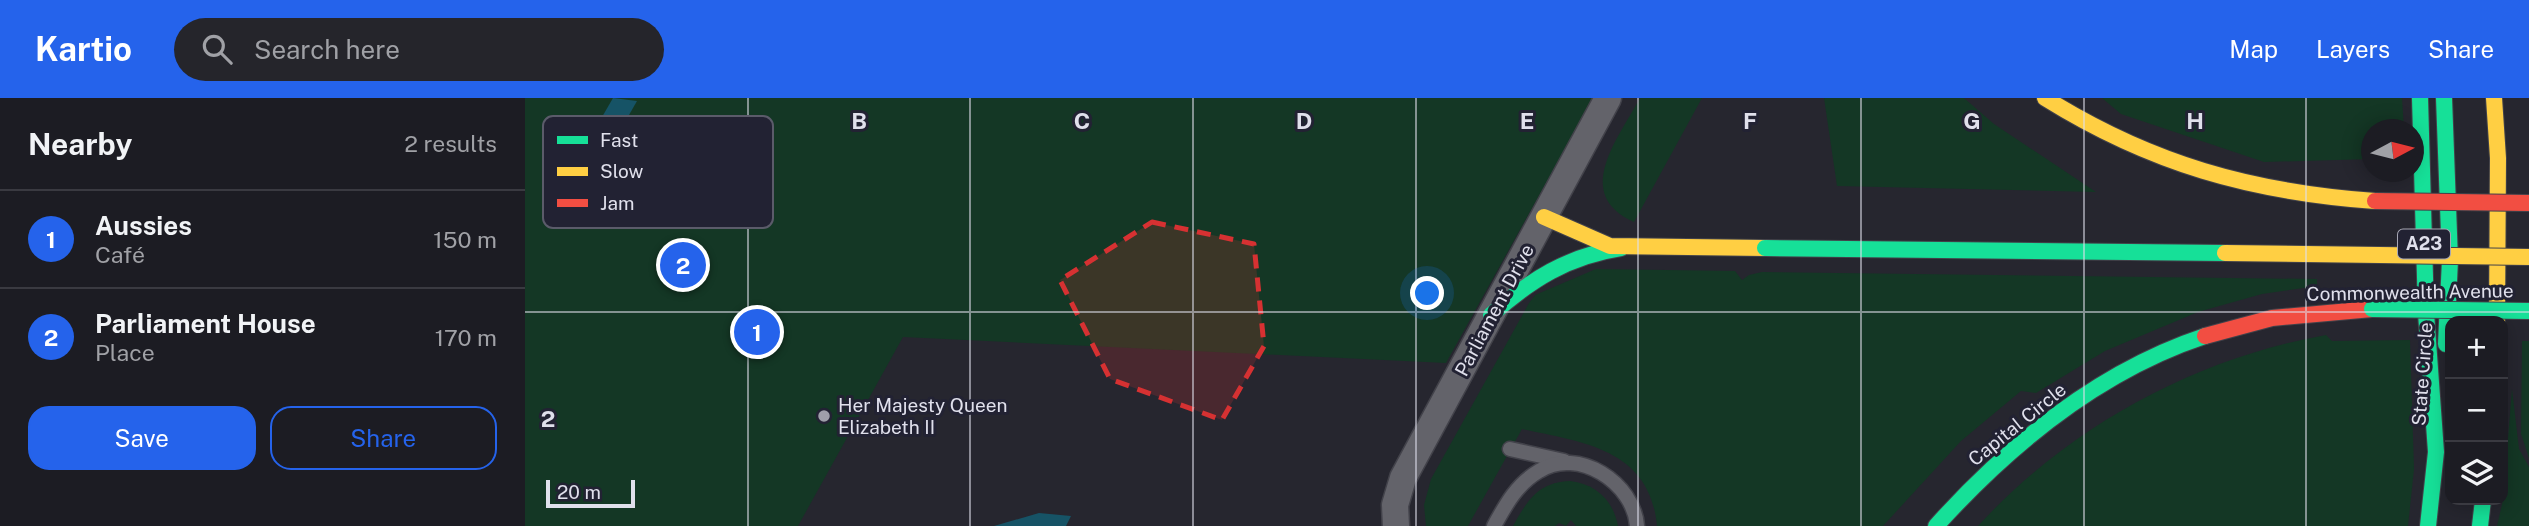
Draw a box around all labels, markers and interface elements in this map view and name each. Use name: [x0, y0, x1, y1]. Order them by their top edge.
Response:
search box: [174, 18, 664, 81]
text: Kartio: [35, 30, 132, 68]
icon: search: [198, 30, 236, 68]
text: Search here: [254, 34, 400, 65]
text: Map: [2229, 35, 2278, 63]
text: Layers: [2316, 35, 2390, 63]
text: Share: [2428, 35, 2494, 63]
text: B: [851, 107, 867, 134]
text: C: [1074, 107, 1090, 134]
text: D: [1296, 107, 1312, 134]
text: E: [1520, 107, 1534, 134]
text: F: [1743, 107, 1757, 134]
text: G: [1963, 107, 1981, 134]
text: H: [2186, 107, 2204, 134]
legend: [543, 116, 773, 228]
north arrow: [2361, 119, 2424, 182]
text: Nearby: [28, 126, 132, 162]
text: Fast: [600, 129, 638, 151]
text: 2 results: [404, 130, 497, 157]
text: Slow: [600, 160, 644, 182]
text: Jam: [600, 192, 634, 214]
text: Aussies: [95, 210, 192, 241]
text: 1: [46, 226, 56, 253]
text: 150 m: [433, 226, 497, 253]
road number: A23: [2398, 230, 2450, 258]
pin: 2: [660, 239, 706, 291]
street label: Parliament Drive: [1450, 240, 1538, 380]
text: Café: [95, 241, 145, 268]
your location: [1410, 276, 1444, 310]
street label: Commonwealth Avenue: [2306, 279, 2514, 305]
pin: 1: [734, 306, 780, 358]
text: Parliament House: [95, 308, 316, 339]
map controls: [2445, 316, 2508, 505]
button: +: [2445, 316, 2508, 379]
street label: State Circle: [2407, 322, 2437, 426]
text: 2: [44, 324, 58, 351]
text: 170 m: [435, 324, 497, 351]
text: Place: [95, 339, 155, 366]
street label: Capital Circle: [1964, 378, 2070, 470]
button: −: [2445, 379, 2508, 442]
place label: Her Majesty Queen Elizabeth II: [838, 394, 1007, 438]
text: 2: [541, 405, 555, 432]
button: Save: [28, 406, 256, 470]
button: Share: [270, 406, 497, 470]
marker: Her Majesty Queen Elizabeth II: [816, 408, 832, 424]
button: layers: [2445, 442, 2508, 505]
scale bar: [546, 477, 635, 509]
text: 20 m: [557, 481, 601, 503]

